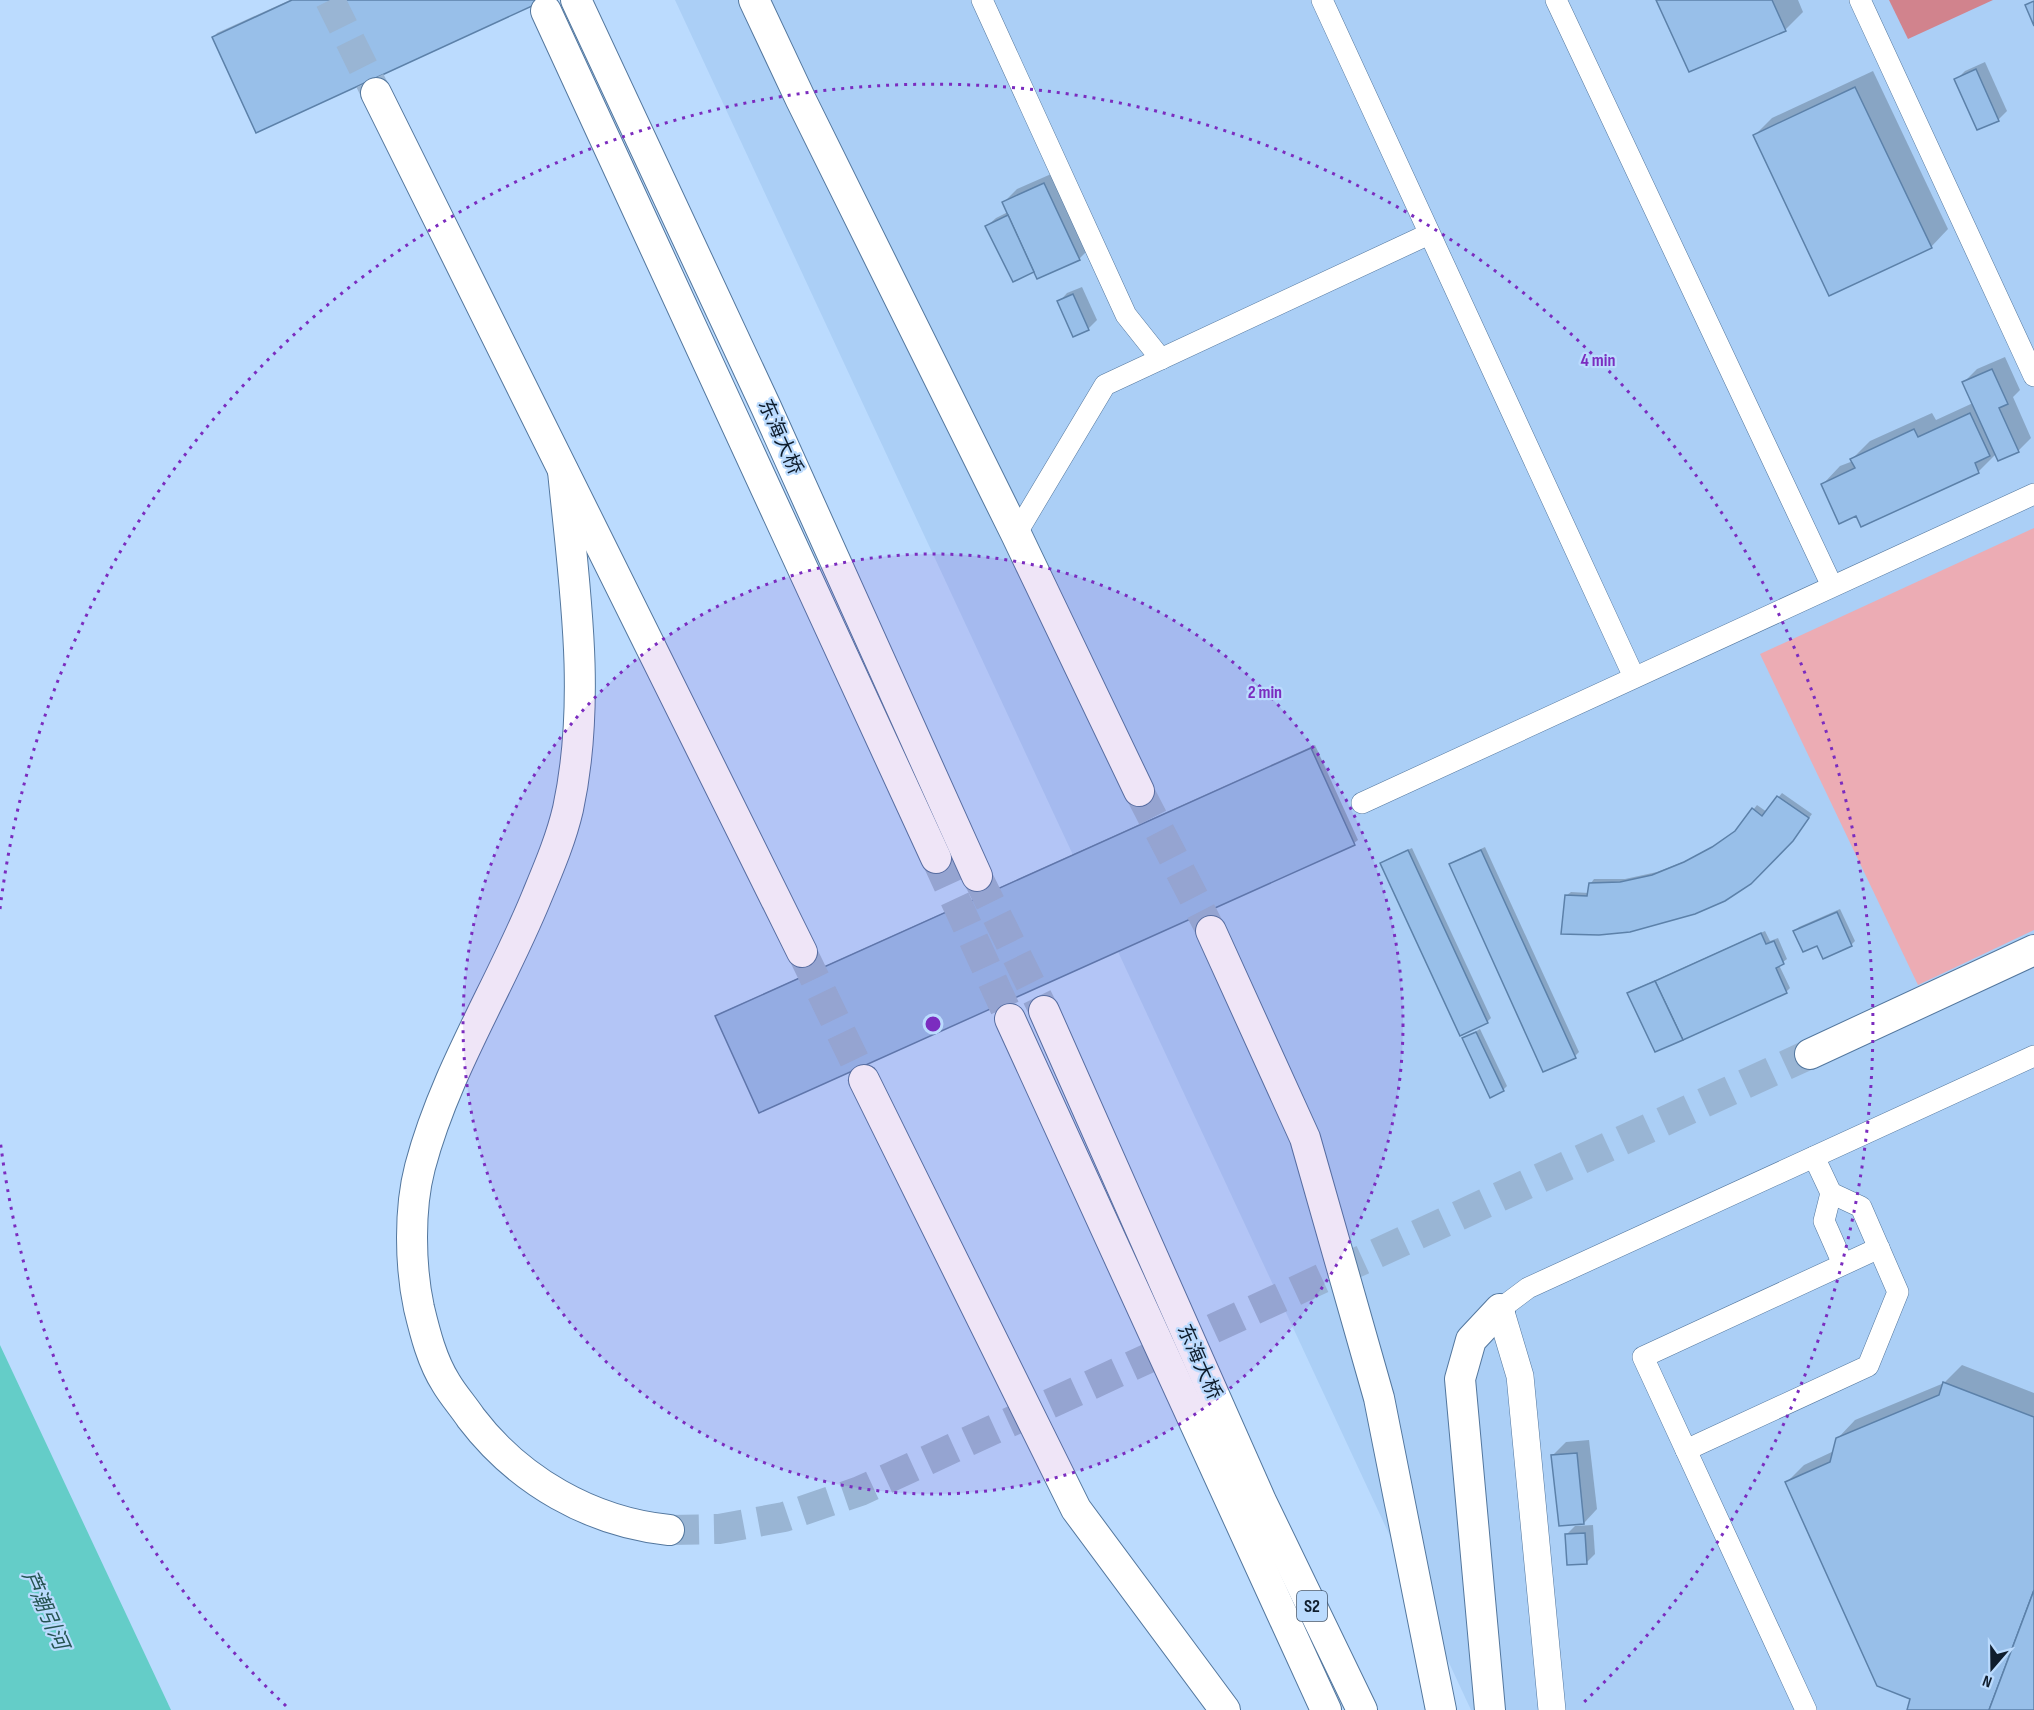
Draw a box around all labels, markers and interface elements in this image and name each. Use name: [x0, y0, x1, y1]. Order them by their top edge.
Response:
text: 4 min: [1581, 350, 1615, 371]
street label: 东海大桥: [753, 396, 807, 478]
text: 2 min: [1248, 682, 1282, 703]
centre of rings: [923, 1014, 943, 1034]
street label: 东海大桥: [1172, 1321, 1226, 1403]
water label: 芦潮引河: [16, 1567, 75, 1657]
road number: S2: [1297, 1591, 1327, 1621]
north arrow: [1962, 1638, 2022, 1698]
text: N: [1980, 1670, 1995, 1691]

